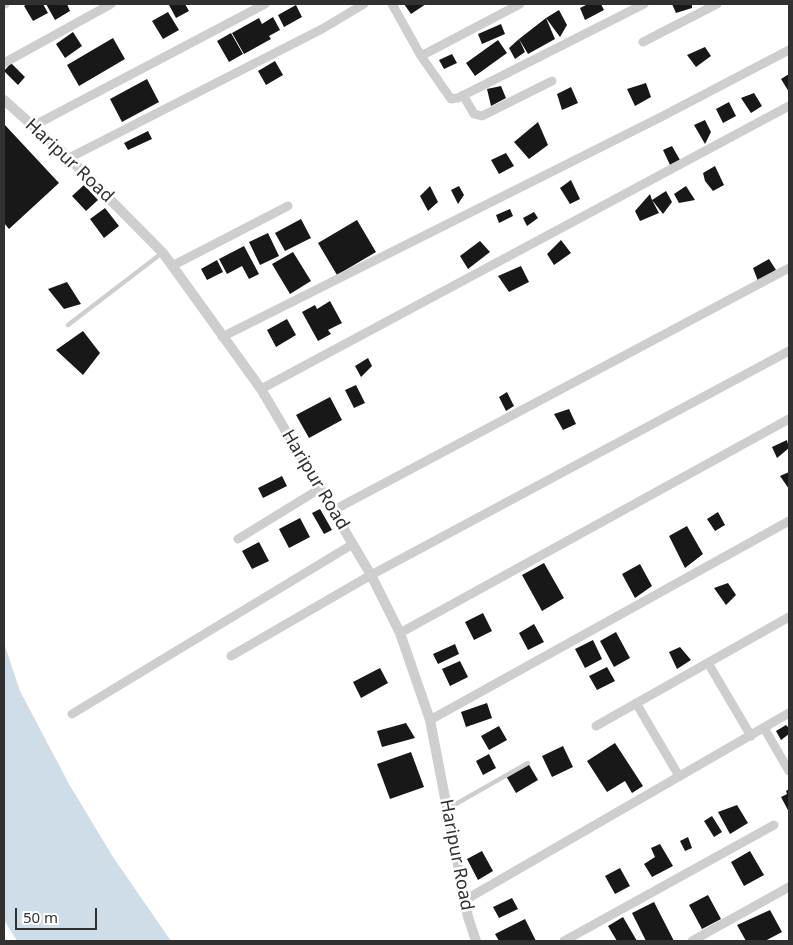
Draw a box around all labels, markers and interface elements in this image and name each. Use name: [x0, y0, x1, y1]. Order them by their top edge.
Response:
street label: Haripur Road: [20, 115, 118, 207]
street label: Haripur Road: [277, 426, 353, 534]
street label: Haripur Road: [435, 797, 477, 913]
scale bar: [18, 898, 100, 930]
text: 50 m: [23, 907, 58, 927]

